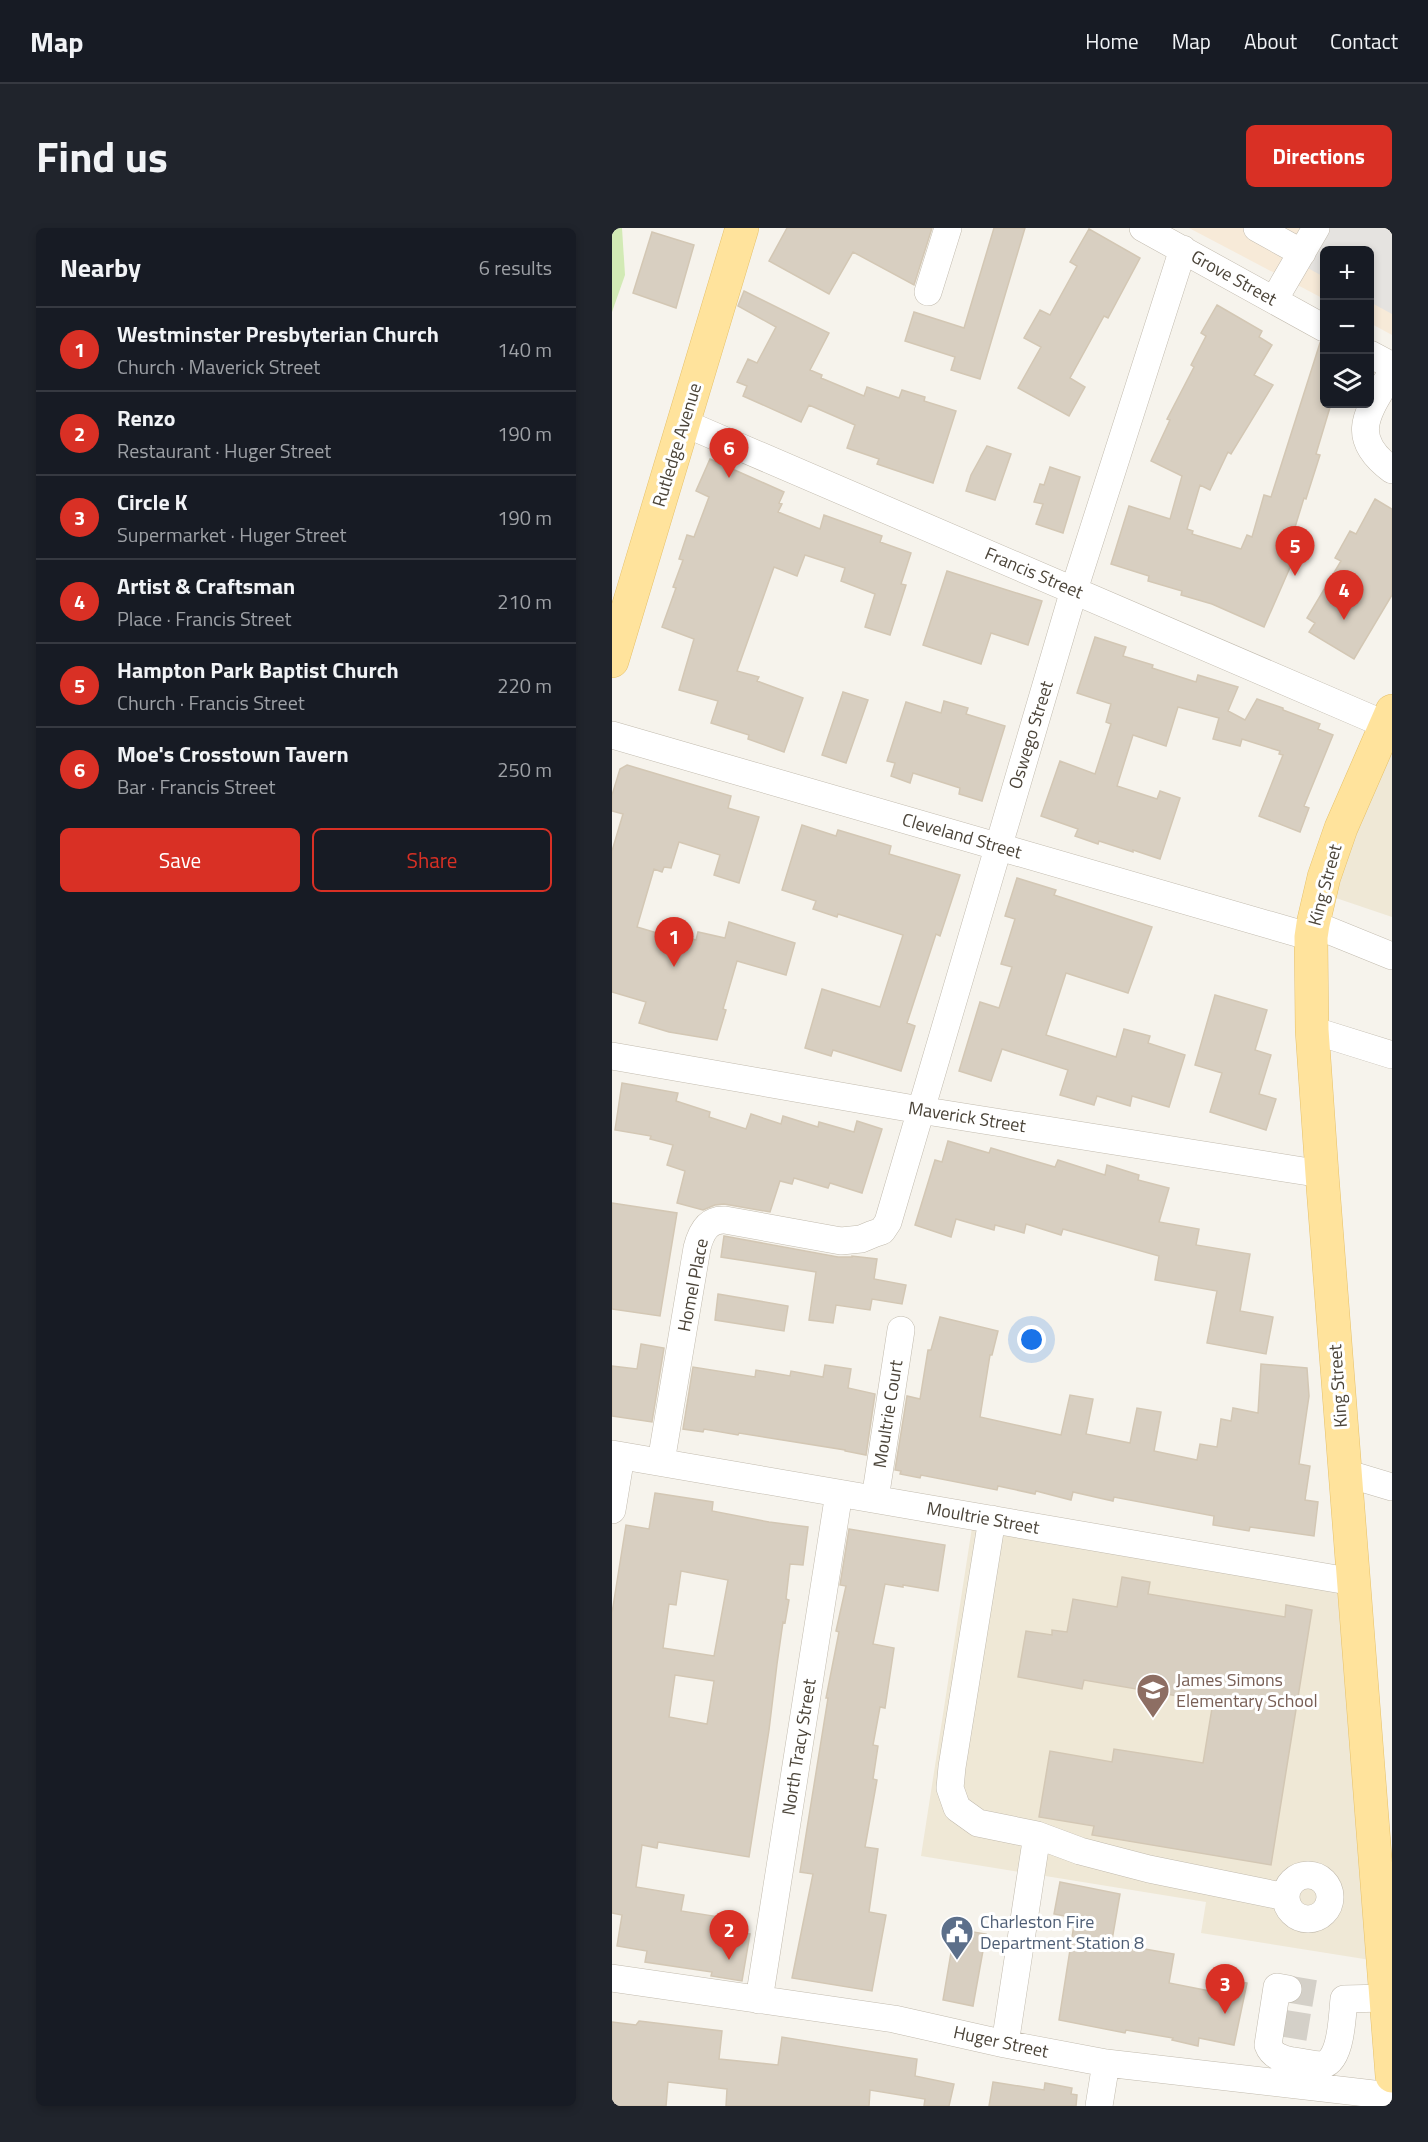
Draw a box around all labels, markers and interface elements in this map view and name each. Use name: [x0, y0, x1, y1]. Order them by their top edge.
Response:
text: Map: [30, 20, 84, 63]
text: Home: [1085, 25, 1139, 57]
text: Map: [1172, 25, 1211, 57]
text: About: [1244, 25, 1297, 57]
text: Contact: [1330, 25, 1398, 57]
text: Find us: [36, 124, 168, 188]
button: Directions: [1246, 125, 1392, 187]
street label: Grove Street: [1186, 243, 1283, 313]
map controls: [1320, 246, 1374, 408]
button: +: [1320, 246, 1374, 300]
text: Nearby: [60, 248, 141, 287]
text: 6 results: [479, 252, 552, 283]
button: −: [1320, 300, 1374, 354]
text: Westminster Presbyterian Church: [117, 317, 439, 351]
text: 1: [74, 334, 85, 365]
text: 140 m: [497, 334, 552, 365]
text: Church · Maverick Street: [117, 351, 320, 382]
button: layers: [1320, 354, 1374, 408]
street label: Rutledge Avenue: [645, 380, 708, 510]
text: Renzo: [117, 401, 176, 435]
text: 2: [74, 418, 85, 449]
text: 190 m: [497, 418, 552, 449]
pin: 6: [710, 428, 748, 478]
text: Restaurant · Huger Street: [117, 435, 331, 466]
text: Circle K: [117, 485, 188, 519]
text: 3: [74, 502, 85, 533]
text: 190 m: [497, 502, 552, 533]
text: Supermarket · Huger Street: [117, 519, 347, 550]
pin: 5: [1276, 526, 1314, 576]
street label: Francis Street: [981, 540, 1088, 606]
text: Artist & Craftsman: [117, 569, 295, 603]
pin: 4: [1324, 570, 1364, 620]
text: 4: [74, 586, 85, 617]
text: 210 m: [497, 586, 552, 617]
text: Place · Francis Street: [117, 603, 291, 634]
text: Hampton Park Baptist Church: [117, 653, 399, 687]
text: 5: [74, 670, 85, 701]
text: 220 m: [497, 670, 552, 701]
street label: Oswego Street: [1001, 677, 1060, 792]
text: Church · Francis Street: [117, 687, 305, 718]
text: Moe's Crosstown Tavern: [117, 737, 349, 771]
text: 6: [74, 754, 85, 785]
text: 250 m: [497, 754, 552, 785]
text: Bar · Francis Street: [117, 771, 276, 802]
street label: Cleveland Street: [899, 806, 1026, 866]
button: Save: [60, 828, 300, 892]
button: Share: [312, 828, 552, 892]
street label: King Street: [1301, 840, 1349, 929]
pin: 1: [654, 918, 694, 967]
street label: Maverick Street: [906, 1094, 1028, 1139]
street label: Homel Place: [670, 1236, 715, 1334]
your location: [1017, 1325, 1046, 1354]
street label: King Street: [1321, 1343, 1354, 1429]
street label: Moultrie Court: [866, 1357, 909, 1470]
street label: Moultrie Street: [925, 1494, 1042, 1541]
place label: James Simons Elementary School: [1176, 1666, 1318, 1714]
school or university icon: James Simons Elementary School: [1135, 1672, 1171, 1719]
street label: North Tracy Street: [774, 1676, 823, 1817]
place label: Charleston Fire Department Station 8: [980, 1908, 1144, 1956]
pin: 2: [710, 1910, 748, 1960]
public building icon: Charleston Fire Department Station 8: [939, 1914, 975, 1961]
pin: 3: [1206, 1964, 1244, 2014]
street label: Huger Street: [951, 2018, 1052, 2065]

